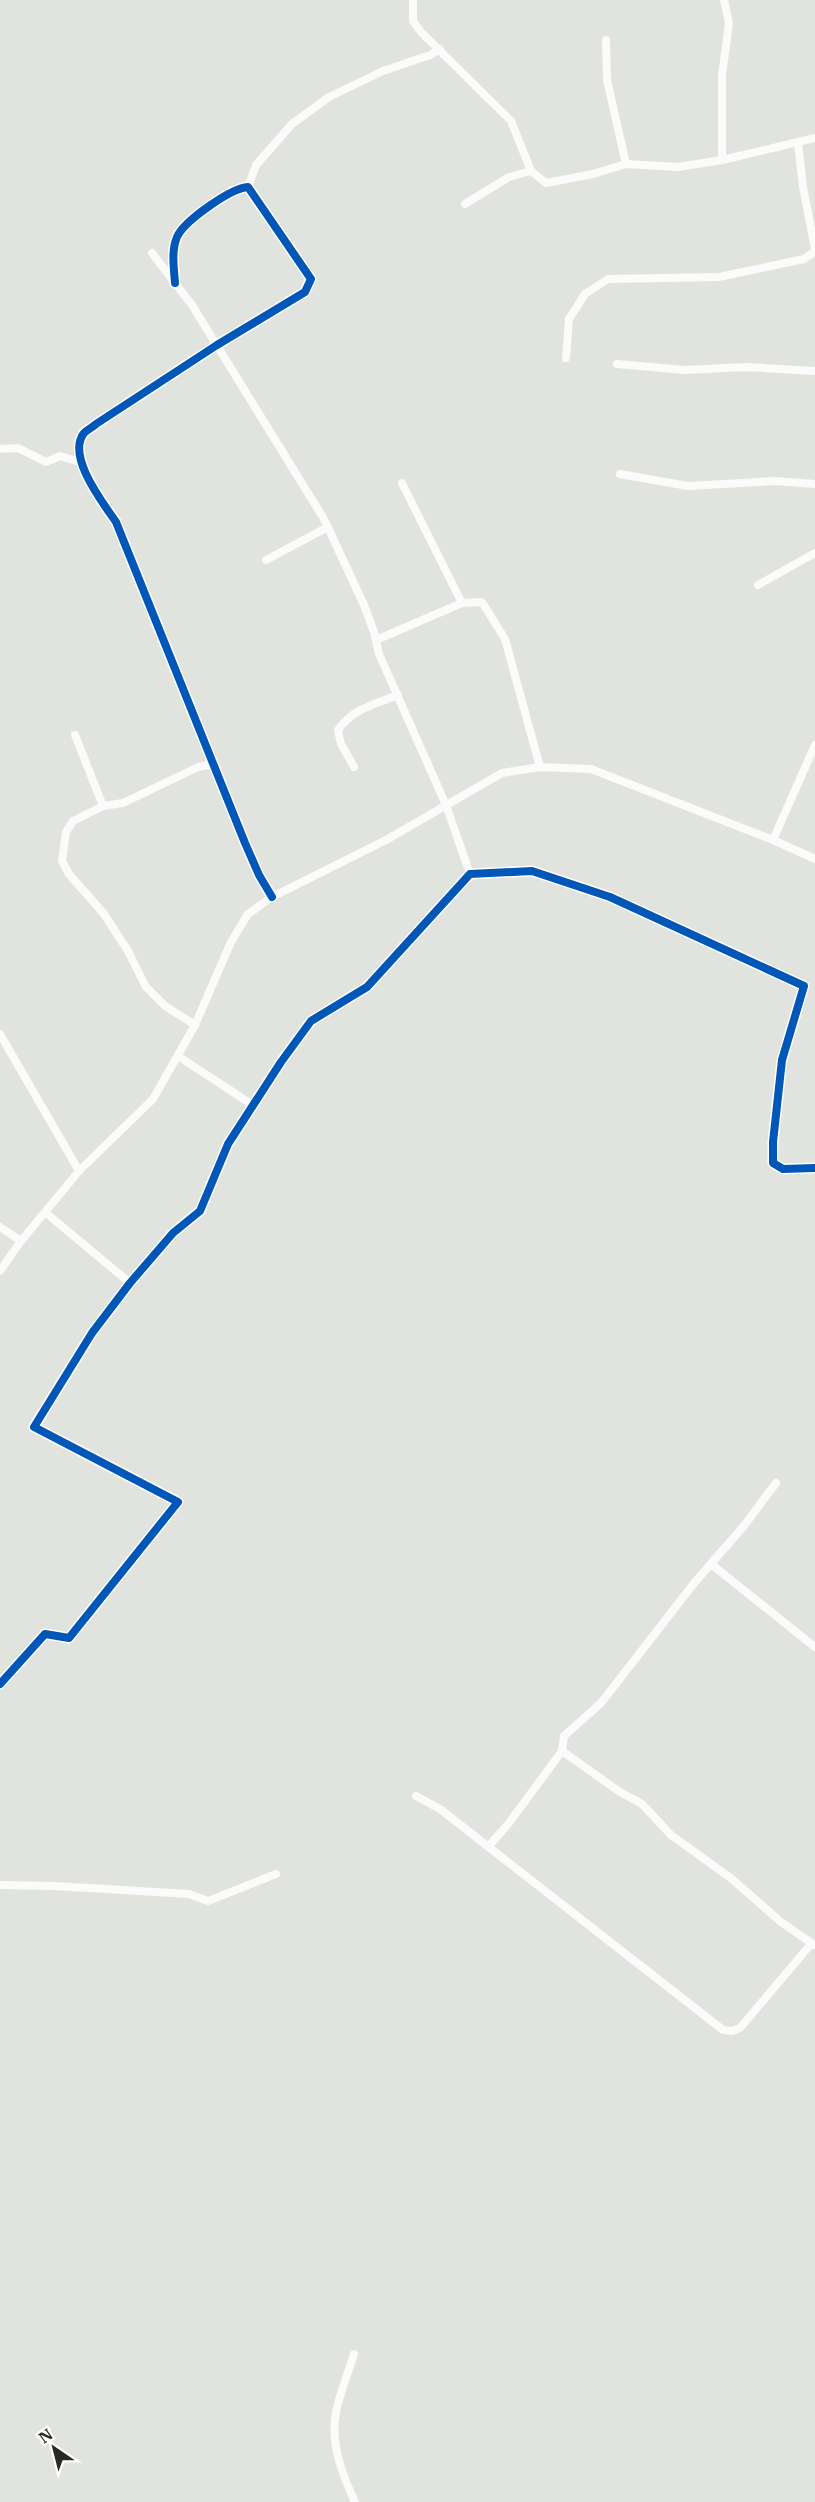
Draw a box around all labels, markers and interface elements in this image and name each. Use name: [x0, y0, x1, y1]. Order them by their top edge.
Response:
north arrow: [24, 2418, 84, 2478]
text: N: [34, 2424, 56, 2448]

